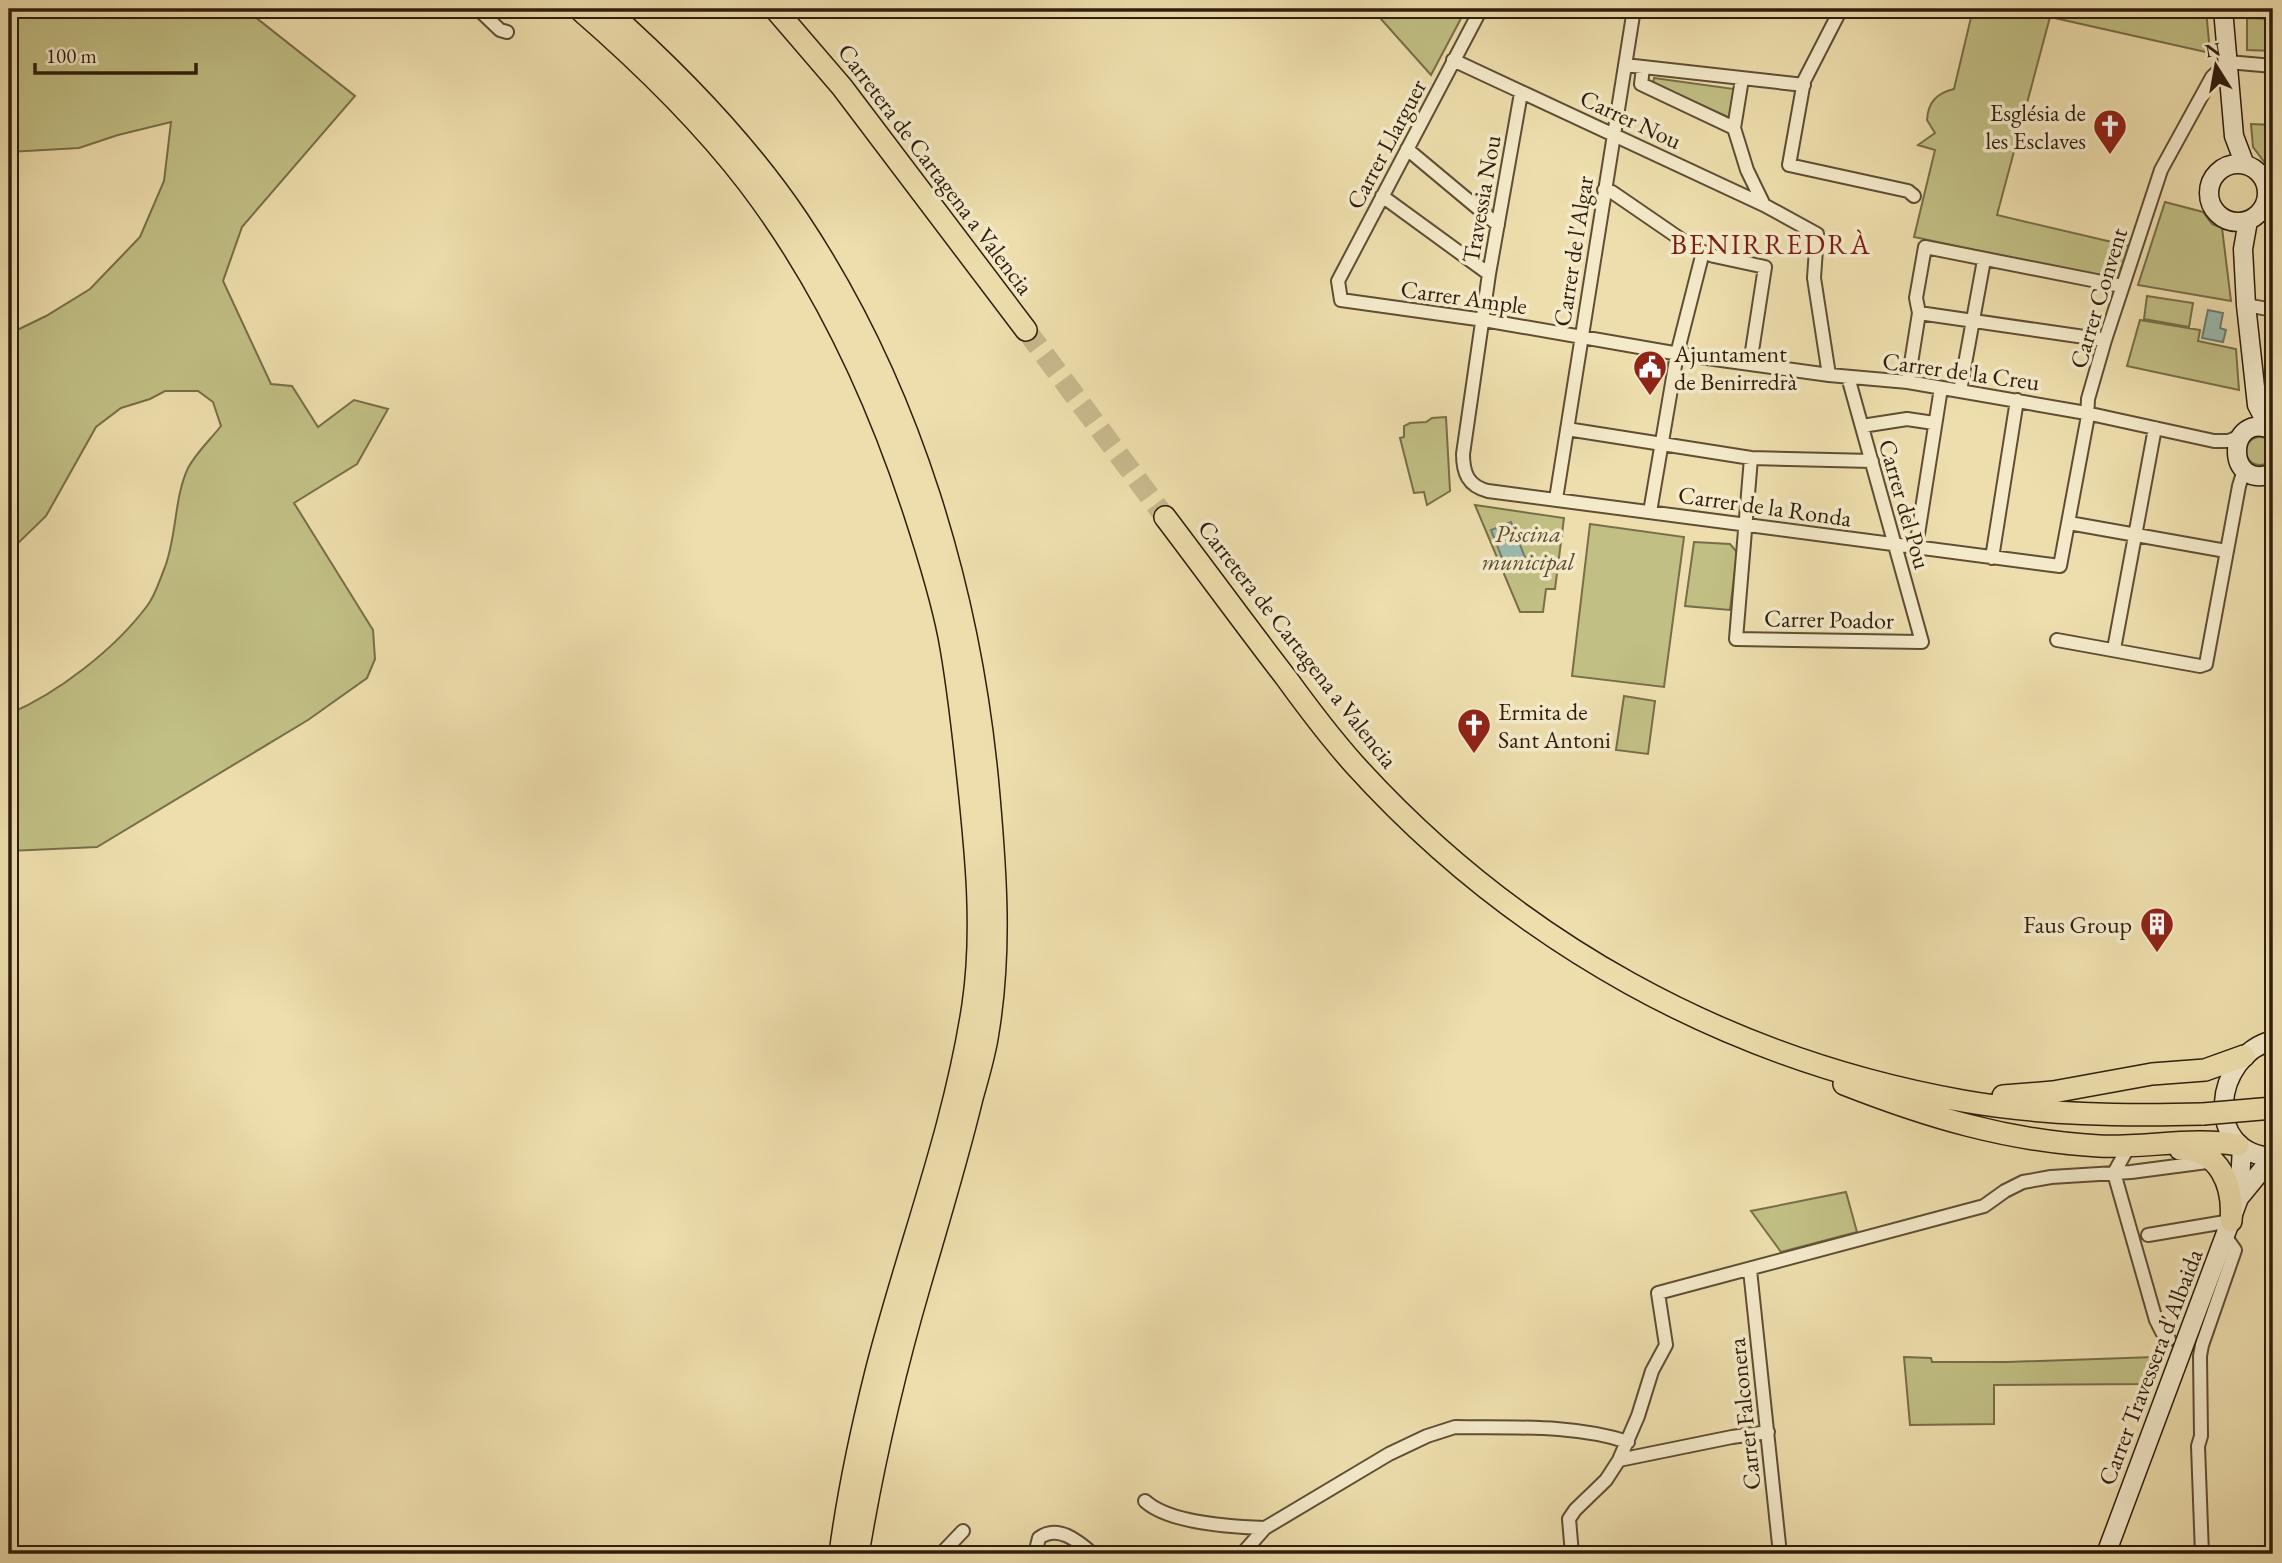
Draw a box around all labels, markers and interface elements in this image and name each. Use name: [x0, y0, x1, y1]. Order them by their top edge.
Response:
scale bar: [35, 32, 196, 76]
north arrow: [2180, 32, 2250, 102]
text: N: [2203, 36, 2223, 64]
street label: Carretera de Cartagena a Valencia: [831, 37, 1041, 301]
text: 100 m: [46, 42, 97, 69]
street label: Carrer Llarguer: [1339, 74, 1433, 214]
street label: Carrer Nou: [1575, 82, 1687, 156]
place label: Església de les Esclaves: [1985, 97, 2086, 156]
church icon: Església de les Esclaves: [2091, 107, 2129, 156]
street label: Travessia Nou: [1455, 132, 1508, 265]
street label: Carrer de l'Algar: [1546, 173, 1600, 329]
street label: Carrer Convent: [2062, 224, 2134, 372]
district label: BENIRREDRÀ: [1670, 226, 1872, 262]
street label: Carrer Ample: [1399, 273, 1529, 321]
place label: Ajuntament de Benirredrà: [1673, 338, 1798, 397]
street label: Carrer de la Creu: [1880, 345, 2042, 397]
public building icon: Ajuntament de Benirredrà: [1631, 348, 1669, 397]
street label: Carrer del Pou: [1872, 436, 1938, 573]
street label: Carrer de la Ronda: [1676, 478, 1854, 534]
street label: Carretera de Cartagena a Valencia: [1191, 514, 1405, 775]
park label: Piscina municipal: [1482, 518, 1576, 577]
street label: Carrer Poador: [1764, 602, 1894, 636]
place label: Ermita de Sant Antoni: [1498, 696, 1611, 755]
church icon: Ermita de Sant Antoni: [1455, 706, 1493, 755]
building icon: Faus Group: [2138, 905, 2176, 954]
place label: Faus Group: [2023, 909, 2132, 940]
street label: Carrer Travessera d'Albaida: [2091, 1244, 2210, 1489]
street label: Carrer Falconera: [1721, 1336, 1767, 1491]

